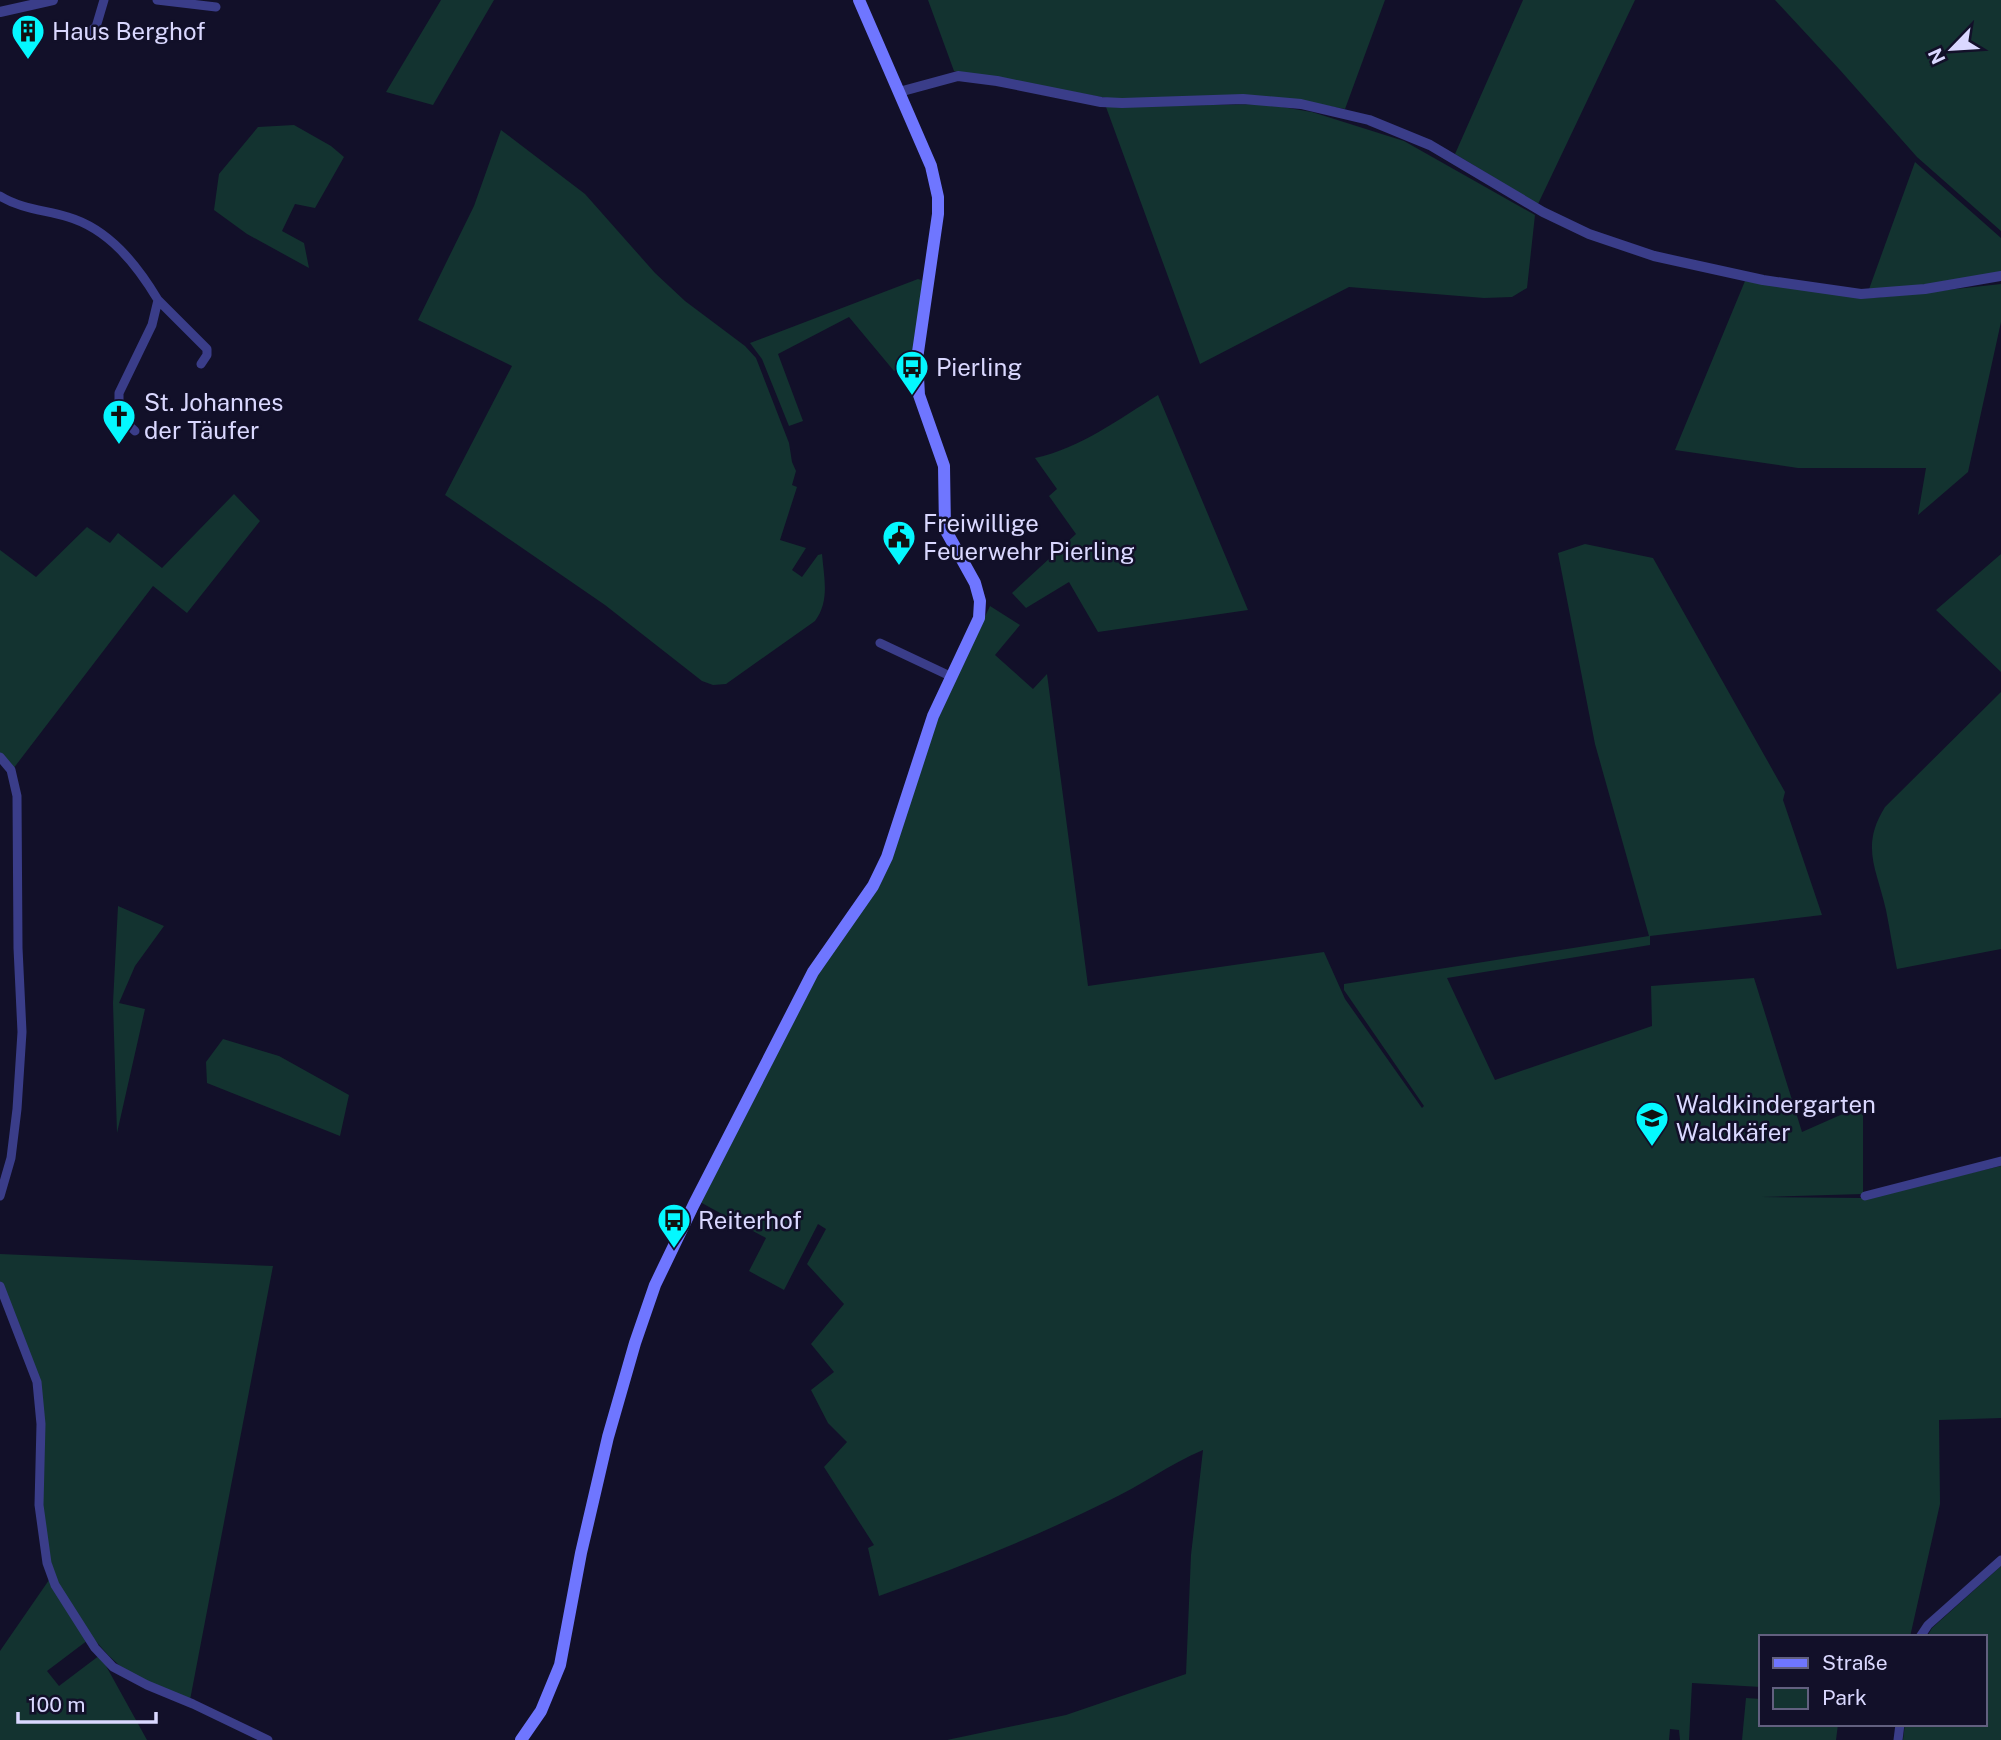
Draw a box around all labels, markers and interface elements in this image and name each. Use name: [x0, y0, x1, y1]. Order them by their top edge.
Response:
building icon: Haus Berghof: [9, 12, 47, 61]
north arrow: [1917, 14, 1987, 84]
place label: Haus Berghof: [52, 17, 206, 45]
text: N: [1923, 45, 1950, 68]
bus stop icon: Pierling: [893, 348, 931, 397]
place label: Pierling: [936, 353, 1022, 381]
place label: St. Johannes der Täufer: [144, 388, 283, 444]
church icon: St. Johannes der Täufer: [100, 397, 138, 446]
place label: Freiwillige Feuerwehr Pierling: [923, 509, 1135, 565]
public building icon: Freiwillige Feuerwehr Pierling: [880, 518, 918, 567]
place label: Waldkindergarten Waldkäfer: [1676, 1090, 1876, 1146]
school or university icon: Waldkindergarten Waldkäfer: [1633, 1099, 1671, 1148]
bus stop icon: Reiterhof: [655, 1201, 693, 1250]
place label: Reiterhof: [698, 1206, 802, 1234]
legend: [1759, 1635, 1987, 1726]
text: Straße: [1822, 1650, 1888, 1675]
scale bar: [18, 1680, 156, 1724]
text: Park: [1822, 1685, 1867, 1710]
text: 100 m: [28, 1692, 85, 1717]

